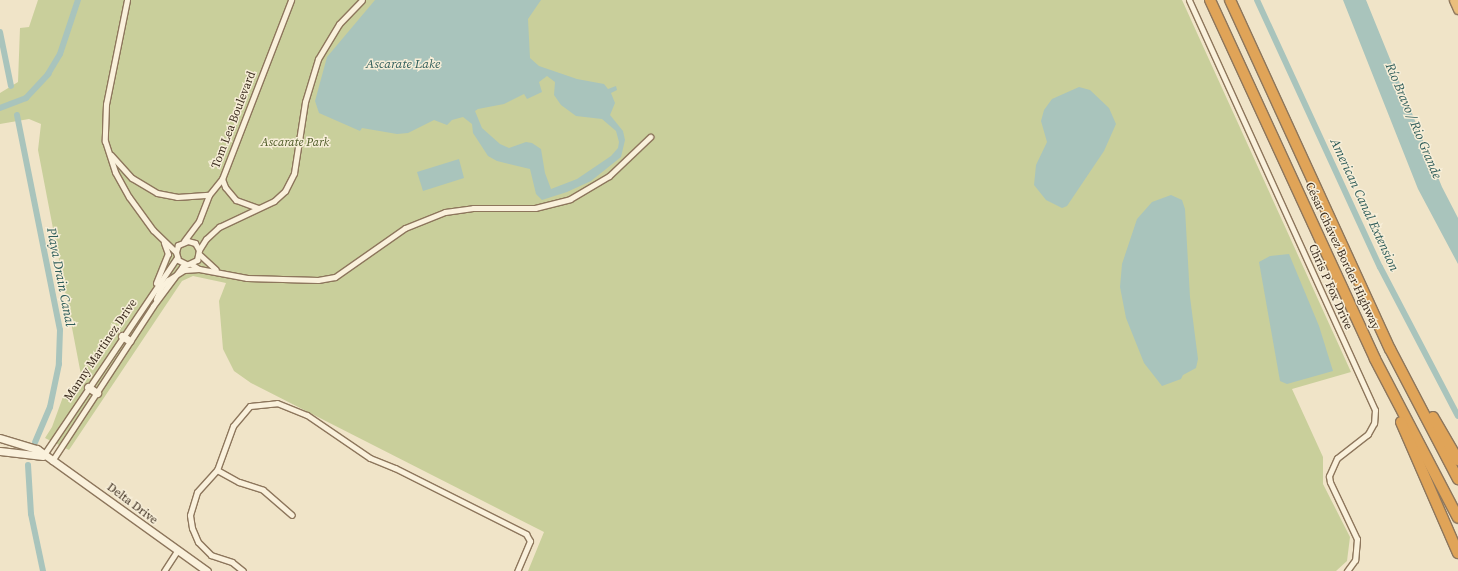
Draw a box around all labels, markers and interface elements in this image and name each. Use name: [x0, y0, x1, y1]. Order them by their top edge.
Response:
water label: Ascarate Lake: [366, 56, 440, 72]
water label: Río Bravo / Rio Grande: [1382, 61, 1444, 181]
street label: Tom Lea Boulevard: [209, 69, 259, 171]
park label: Ascarate Park: [261, 136, 329, 150]
water label: American Canal Extension: [1326, 136, 1402, 274]
street label: César Chávez Border Highway: [1302, 180, 1382, 332]
water label: Playa Drain Canal: [43, 226, 77, 328]
street label: Chris P Fox Drive: [1305, 242, 1355, 332]
street label: Manny Martinez Drive: [62, 296, 140, 404]
street label: Delta Drive: [104, 480, 160, 528]

